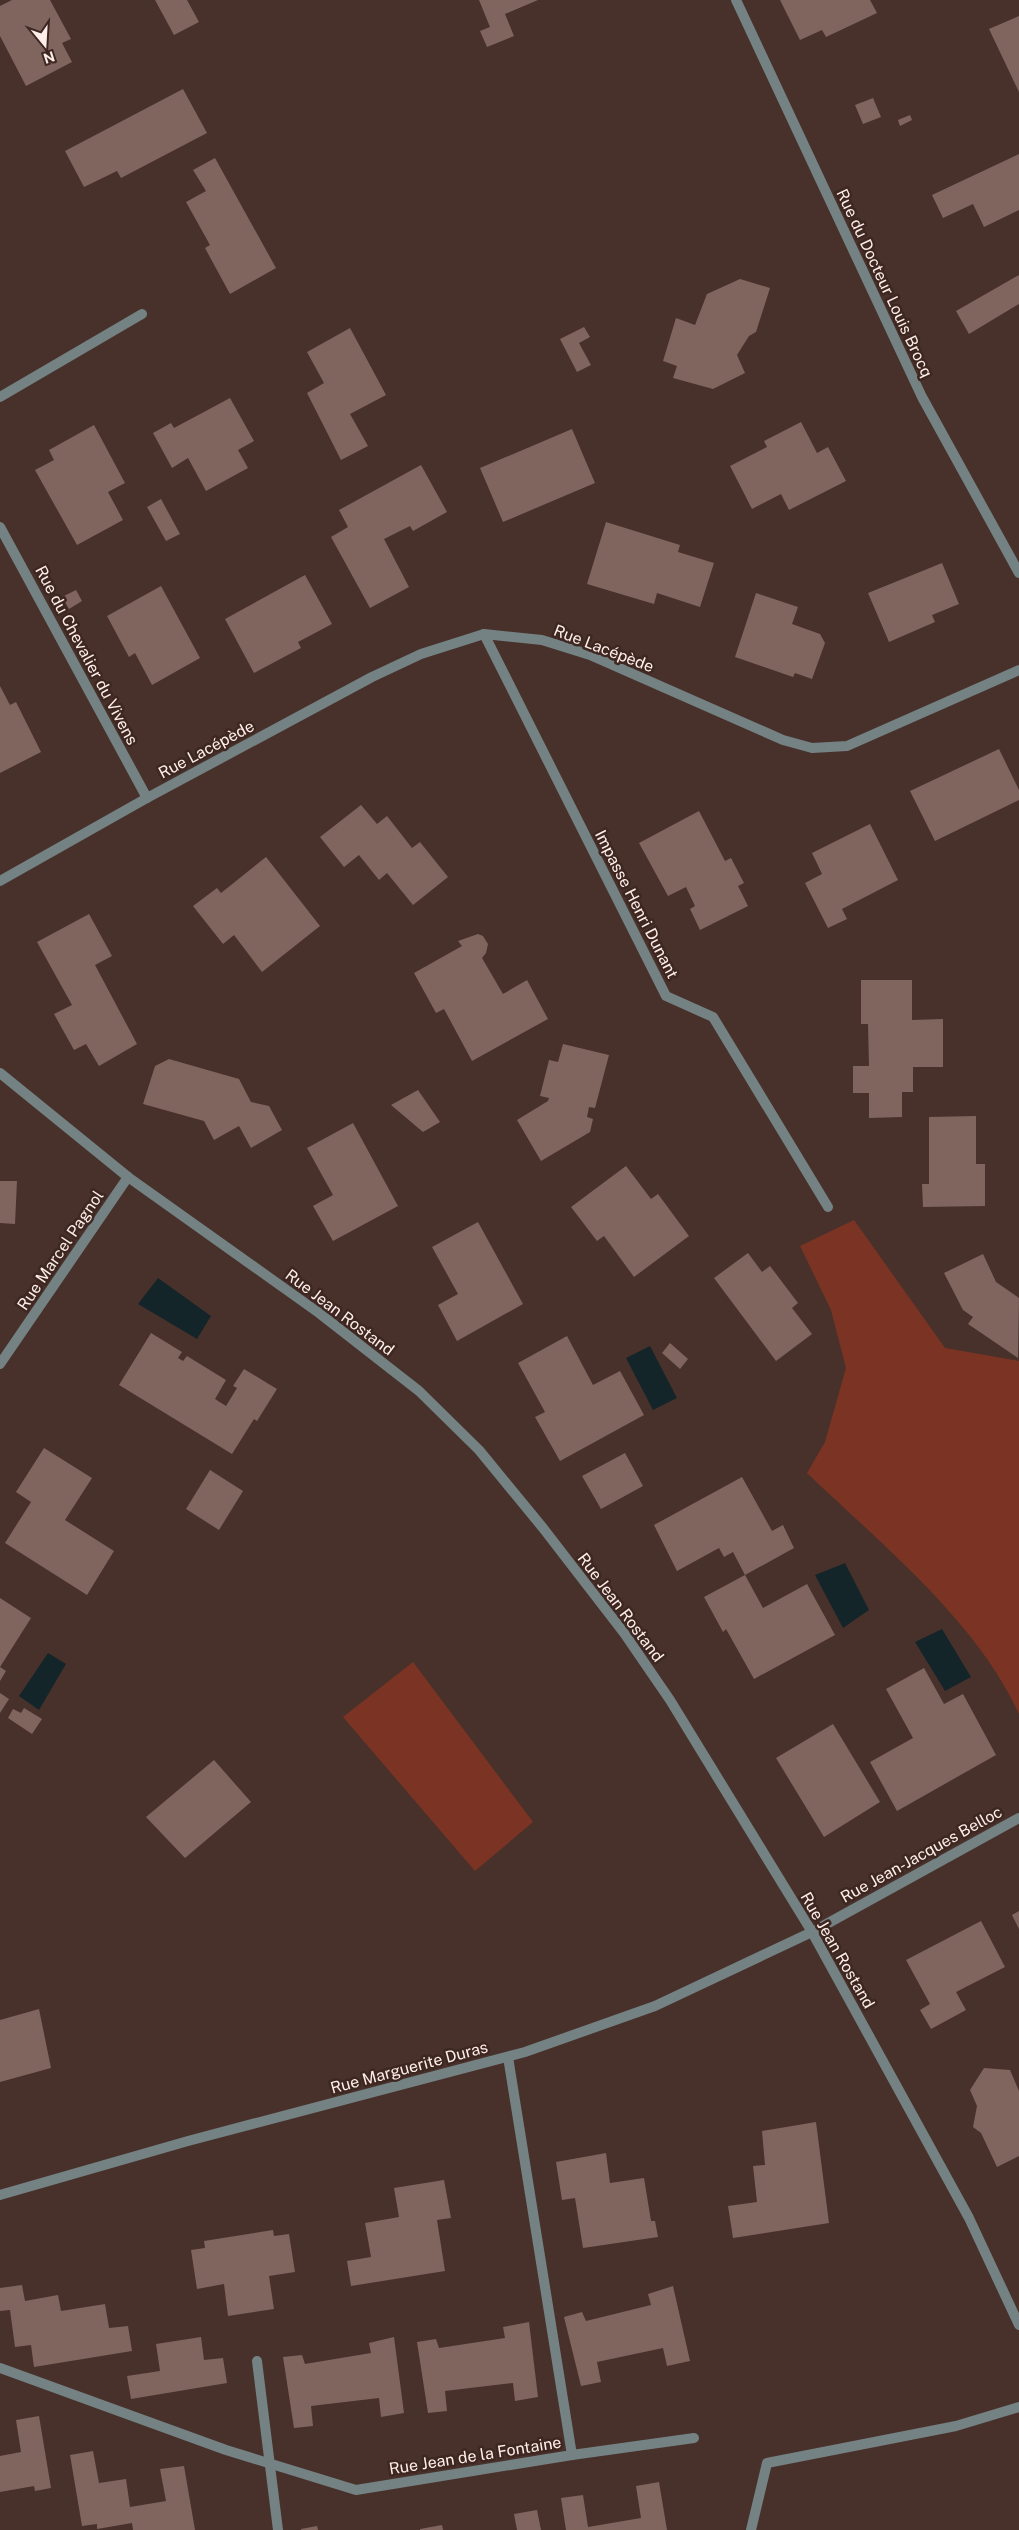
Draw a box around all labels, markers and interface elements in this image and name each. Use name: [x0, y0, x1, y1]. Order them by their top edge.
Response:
north arrow: [20, 20, 70, 70]
text: N: [41, 48, 57, 67]
street label: Rue du Docteur Louis Brocq: [832, 186, 937, 380]
street label: Rue du Chevalier du Vivens: [31, 562, 142, 748]
street label: Rue Lacépède: [551, 621, 657, 676]
street label: Rue Lacépède: [155, 716, 257, 783]
street label: Impasse Henri Dunant: [591, 827, 682, 982]
street label: Rue Marcel Pagnol: [13, 1187, 108, 1314]
street label: Rue Jean Rostand: [282, 1265, 398, 1359]
street label: Rue Jean Rostand: [574, 1549, 668, 1665]
street label: Rue Jean-Jacques Belloc: [837, 1802, 1005, 1907]
street label: Rue Jean Rostand: [797, 1889, 879, 2012]
street label: Rue Marguerite Duras: [328, 2037, 490, 2098]
street label: Rue Jean de la Fontaine: [388, 2432, 563, 2479]

